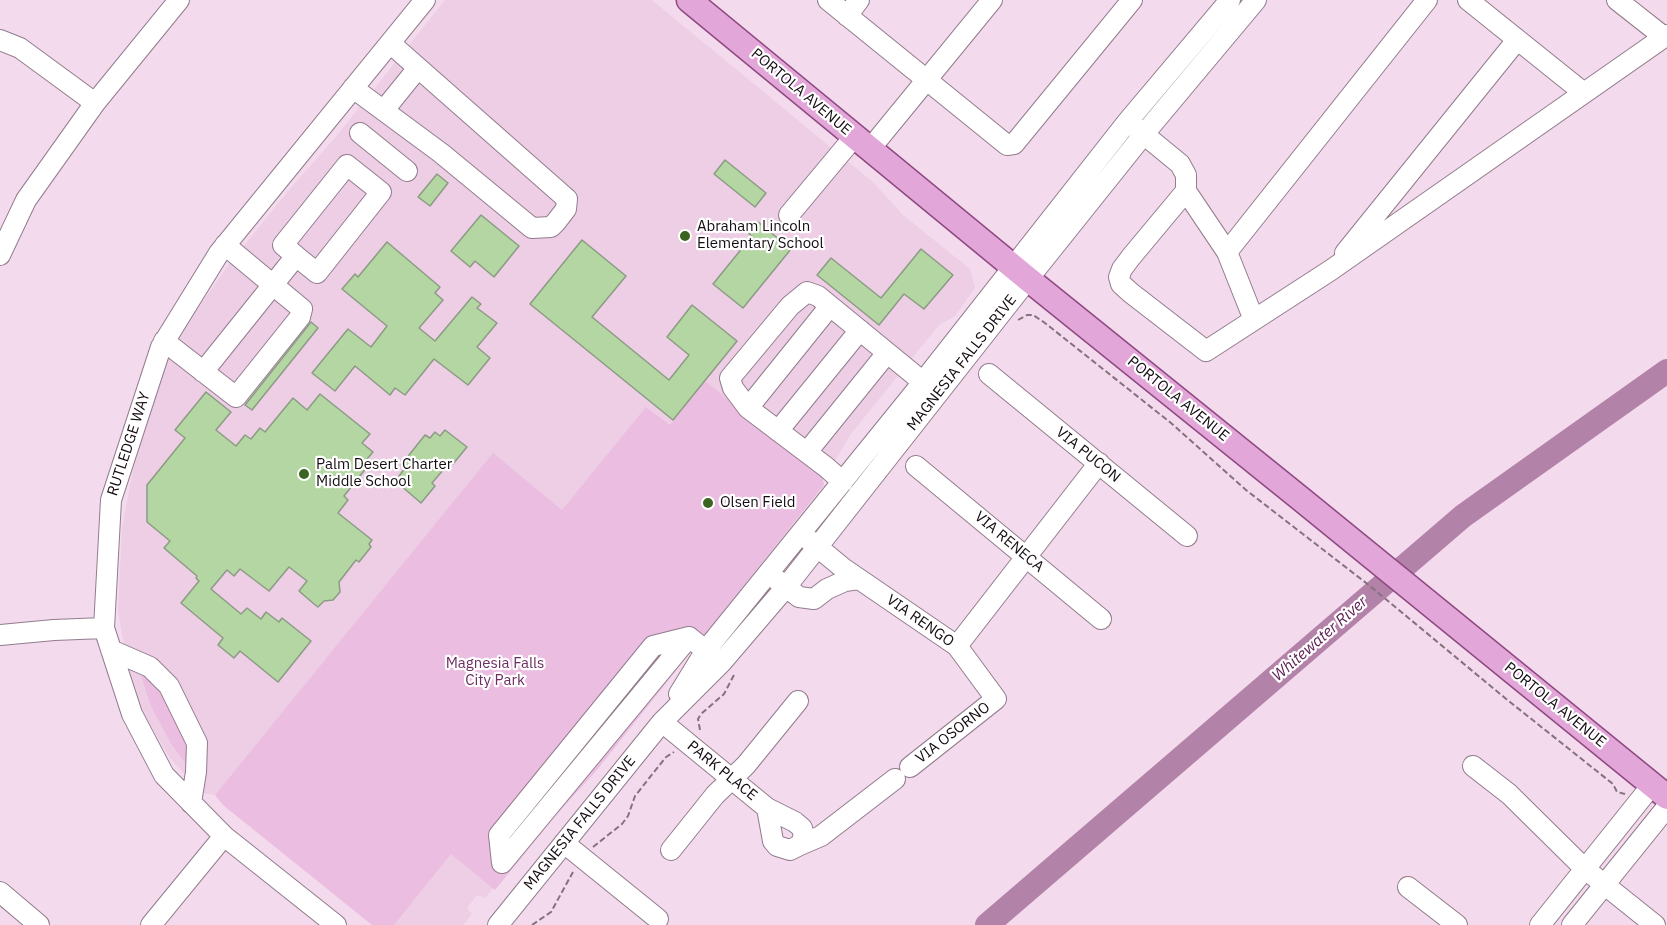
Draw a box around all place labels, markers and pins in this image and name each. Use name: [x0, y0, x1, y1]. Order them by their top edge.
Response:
place label: Abraham Lincoln Elementary School: [697, 218, 824, 253]
marker: Abraham Lincoln Elementary School: [678, 229, 692, 243]
place label: Palm Desert Charter Middle School: [316, 456, 452, 491]
marker: Palm Desert Charter Middle School: [297, 467, 311, 481]
place label: Olsen Field: [720, 494, 795, 512]
marker: Olsen Field: [701, 496, 715, 510]

